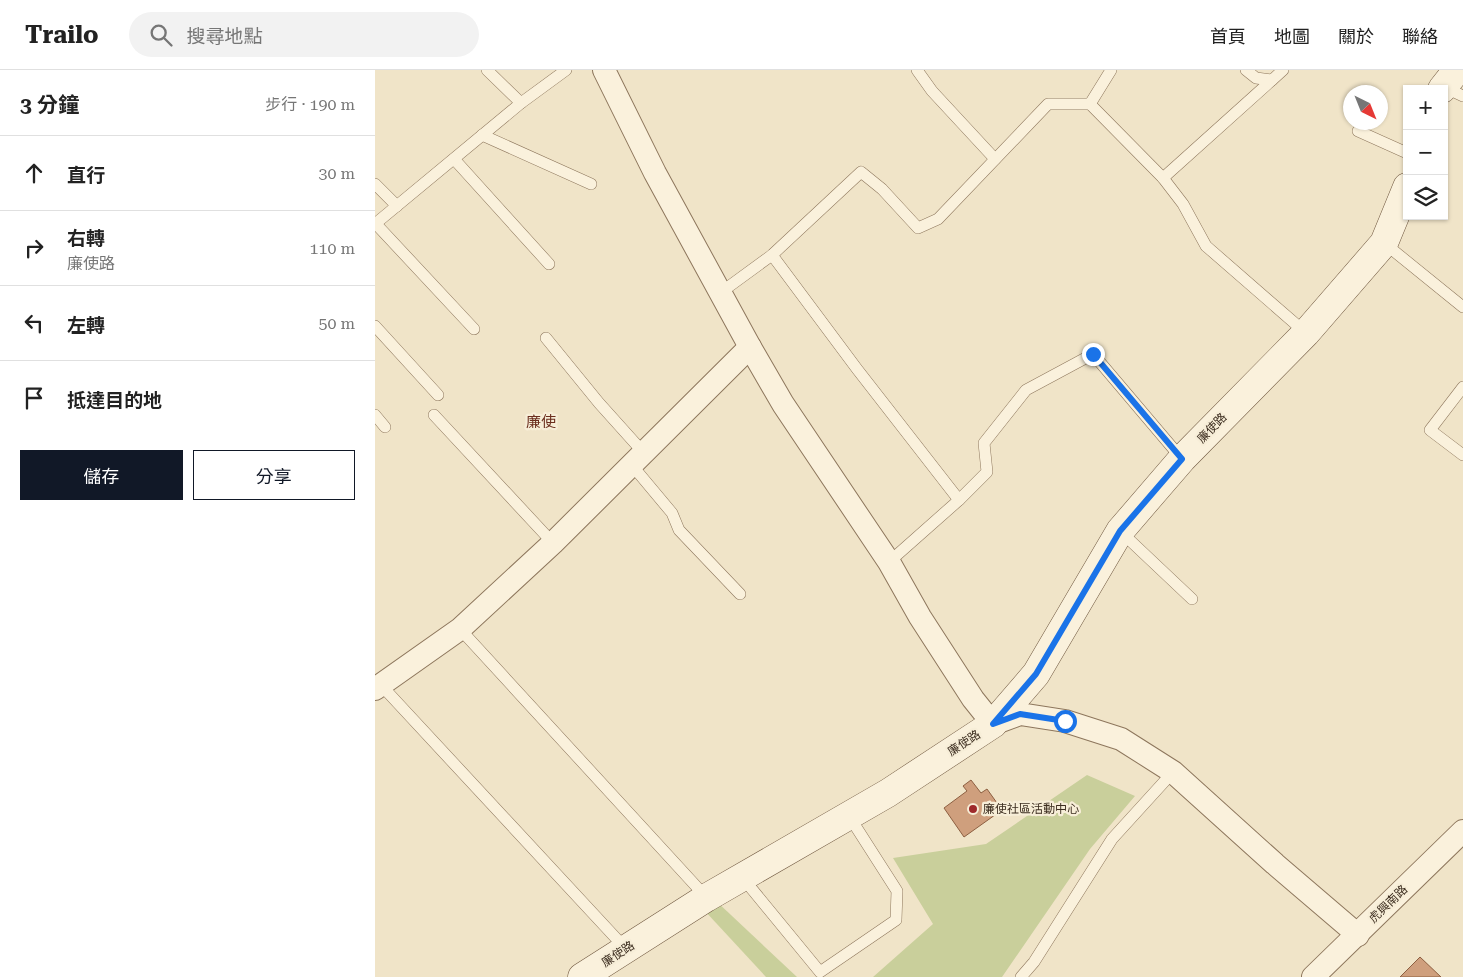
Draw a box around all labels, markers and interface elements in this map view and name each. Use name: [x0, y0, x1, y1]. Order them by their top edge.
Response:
search box: [129, 12, 479, 57]
text: Trailo: [25, 21, 99, 49]
icon: search: [147, 21, 175, 49]
text: 搜尋地點: [187, 25, 263, 48]
text: 首頁: [1210, 26, 1246, 47]
text: 地圖: [1274, 26, 1310, 47]
text: 關於: [1338, 26, 1374, 47]
text: 聯絡: [1402, 26, 1438, 47]
north arrow: [1343, 85, 1388, 130]
map controls: [1403, 85, 1448, 220]
button: +: [1403, 85, 1448, 130]
text: 3 分鐘: [20, 93, 79, 117]
text: 步行 · 190 m: [265, 95, 355, 114]
button: −: [1403, 130, 1448, 175]
icon: ahead: [20, 159, 48, 187]
text: 直行: [67, 164, 105, 187]
text: 30 m: [318, 164, 355, 183]
button: layers: [1403, 175, 1448, 220]
text: 右轉: [67, 227, 105, 250]
icon: right: [20, 234, 48, 262]
text: 110 m: [309, 239, 355, 258]
text: 廉使路: [67, 254, 115, 273]
icon: left: [20, 309, 48, 337]
text: 左轉: [67, 314, 105, 337]
text: 50 m: [318, 314, 355, 333]
route end: [1082, 343, 1105, 366]
icon: arrive: [20, 384, 48, 412]
text: 抵達目的地: [67, 389, 162, 412]
street label: 廉使路: [1194, 410, 1230, 446]
district label: 廉使: [526, 413, 556, 431]
button: 儲存: [20, 450, 183, 500]
button: 分享: [193, 450, 355, 500]
route start: [1054, 710, 1077, 733]
street label: 廉使路: [945, 727, 983, 759]
place label: 廉使社區活動中心: [983, 802, 1079, 816]
marker: 廉使社區活動中心: [967, 803, 979, 815]
street label: 虎興南路: [1366, 882, 1410, 926]
street label: 廉使路: [599, 938, 637, 970]

